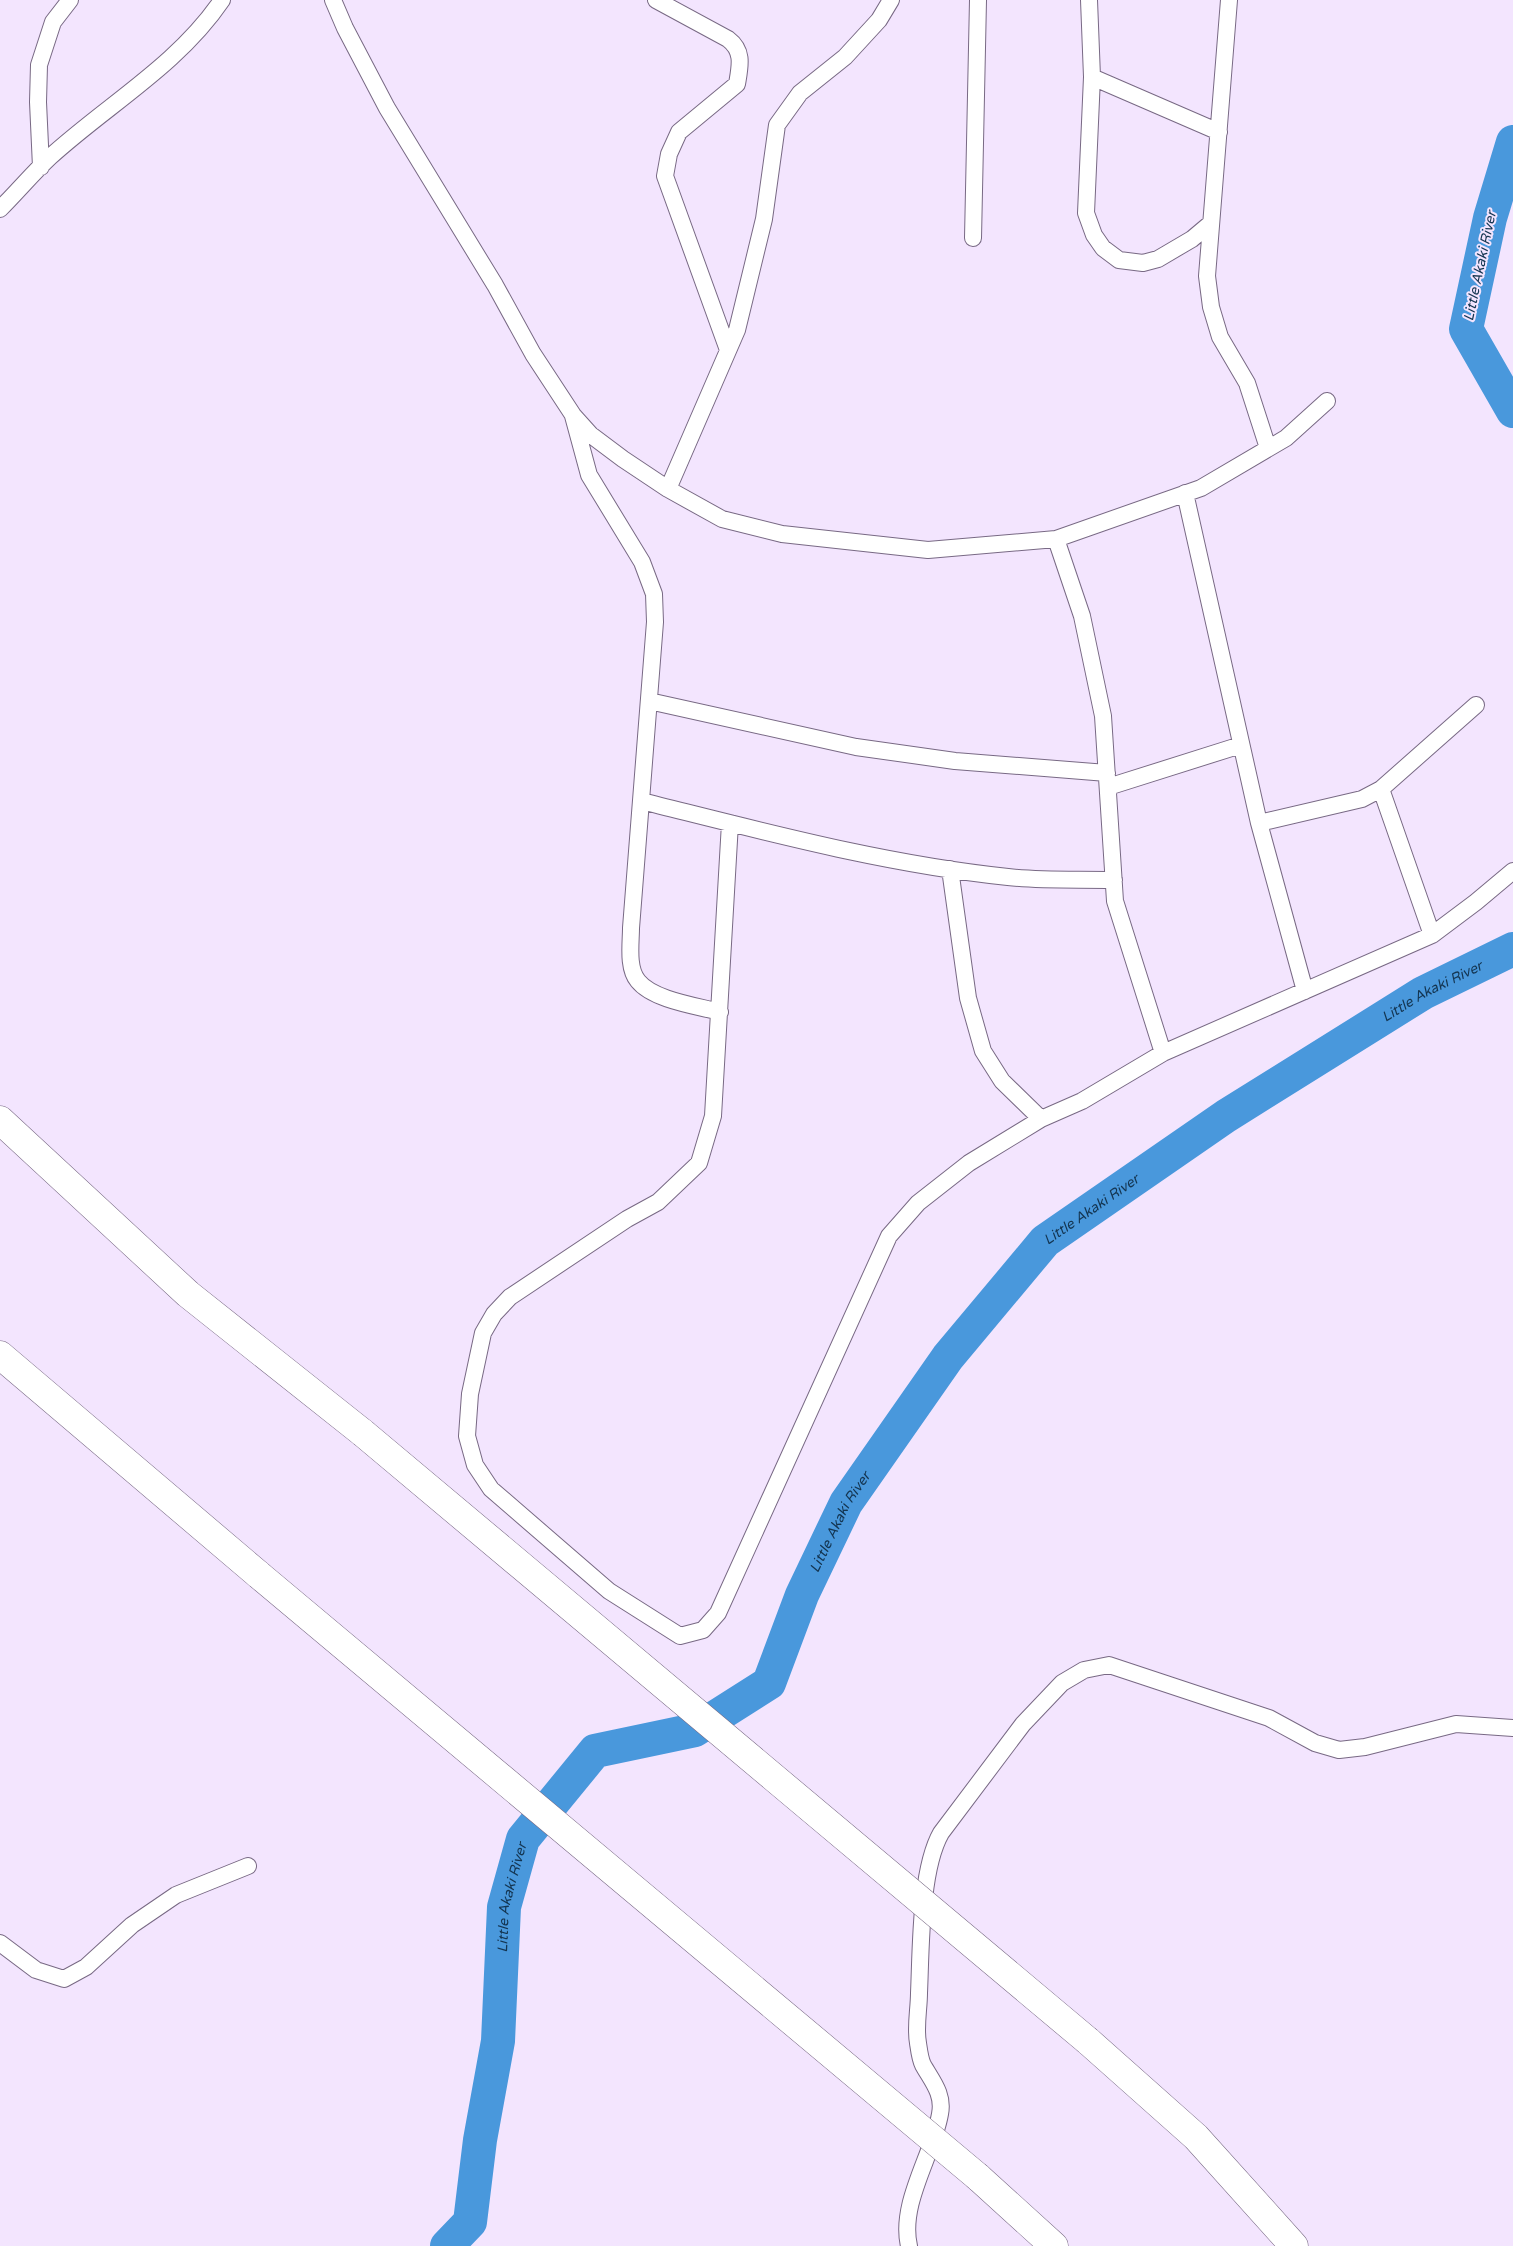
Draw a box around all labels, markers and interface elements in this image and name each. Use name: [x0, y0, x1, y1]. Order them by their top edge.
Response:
water label: Little Akaki River: [1460, 208, 1500, 322]
water label: Little Akaki River: [1378, 956, 1486, 1025]
water label: Little Akaki River: [1040, 1169, 1143, 1248]
water label: Little Akaki River: [806, 1467, 875, 1575]
water label: Little Akaki River: [493, 1839, 530, 1953]

